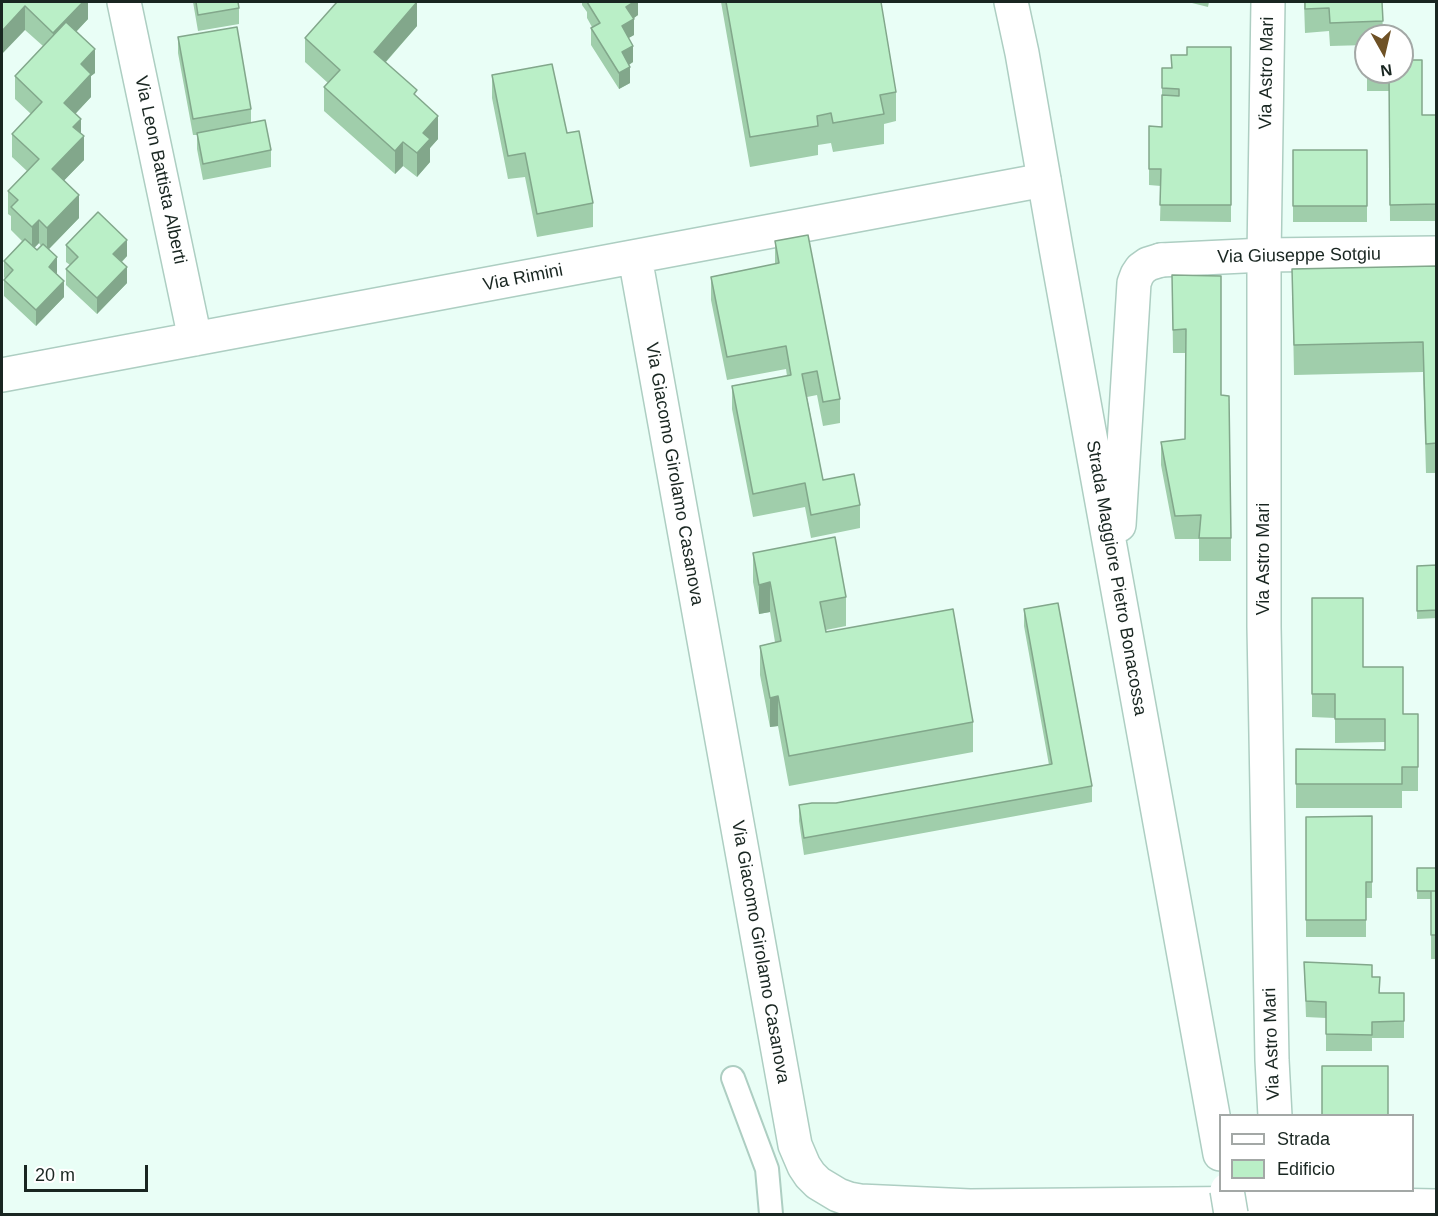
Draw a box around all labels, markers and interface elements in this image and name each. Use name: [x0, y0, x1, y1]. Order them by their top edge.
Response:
street label: Via Astro Mari: [1255, 16, 1279, 130]
north arrow: [1354, 24, 1414, 84]
text: N: [1379, 61, 1393, 80]
street label: Via Leon Battista Alberti: [129, 74, 191, 266]
street label: Via Giuseppe Sotgiu: [1217, 244, 1381, 268]
street label: Via Rimini: [481, 260, 565, 296]
street label: Via Giacomo Girolamo Casanova: [640, 341, 708, 607]
street label: Strada Maggiore Pietro Bonacossa: [1081, 439, 1151, 717]
street label: Via Astro Mari: [1253, 503, 1275, 615]
street label: Via Giacomo Girolamo Casanova: [726, 819, 794, 1085]
street label: Via Astro Mari: [1259, 987, 1285, 1101]
legend: [1219, 1114, 1414, 1192]
text: Strada: [1277, 1129, 1330, 1149]
scale bar: [27, 1153, 152, 1191]
text: Edificio: [1277, 1159, 1335, 1179]
text: 20 m: [35, 1165, 75, 1185]

